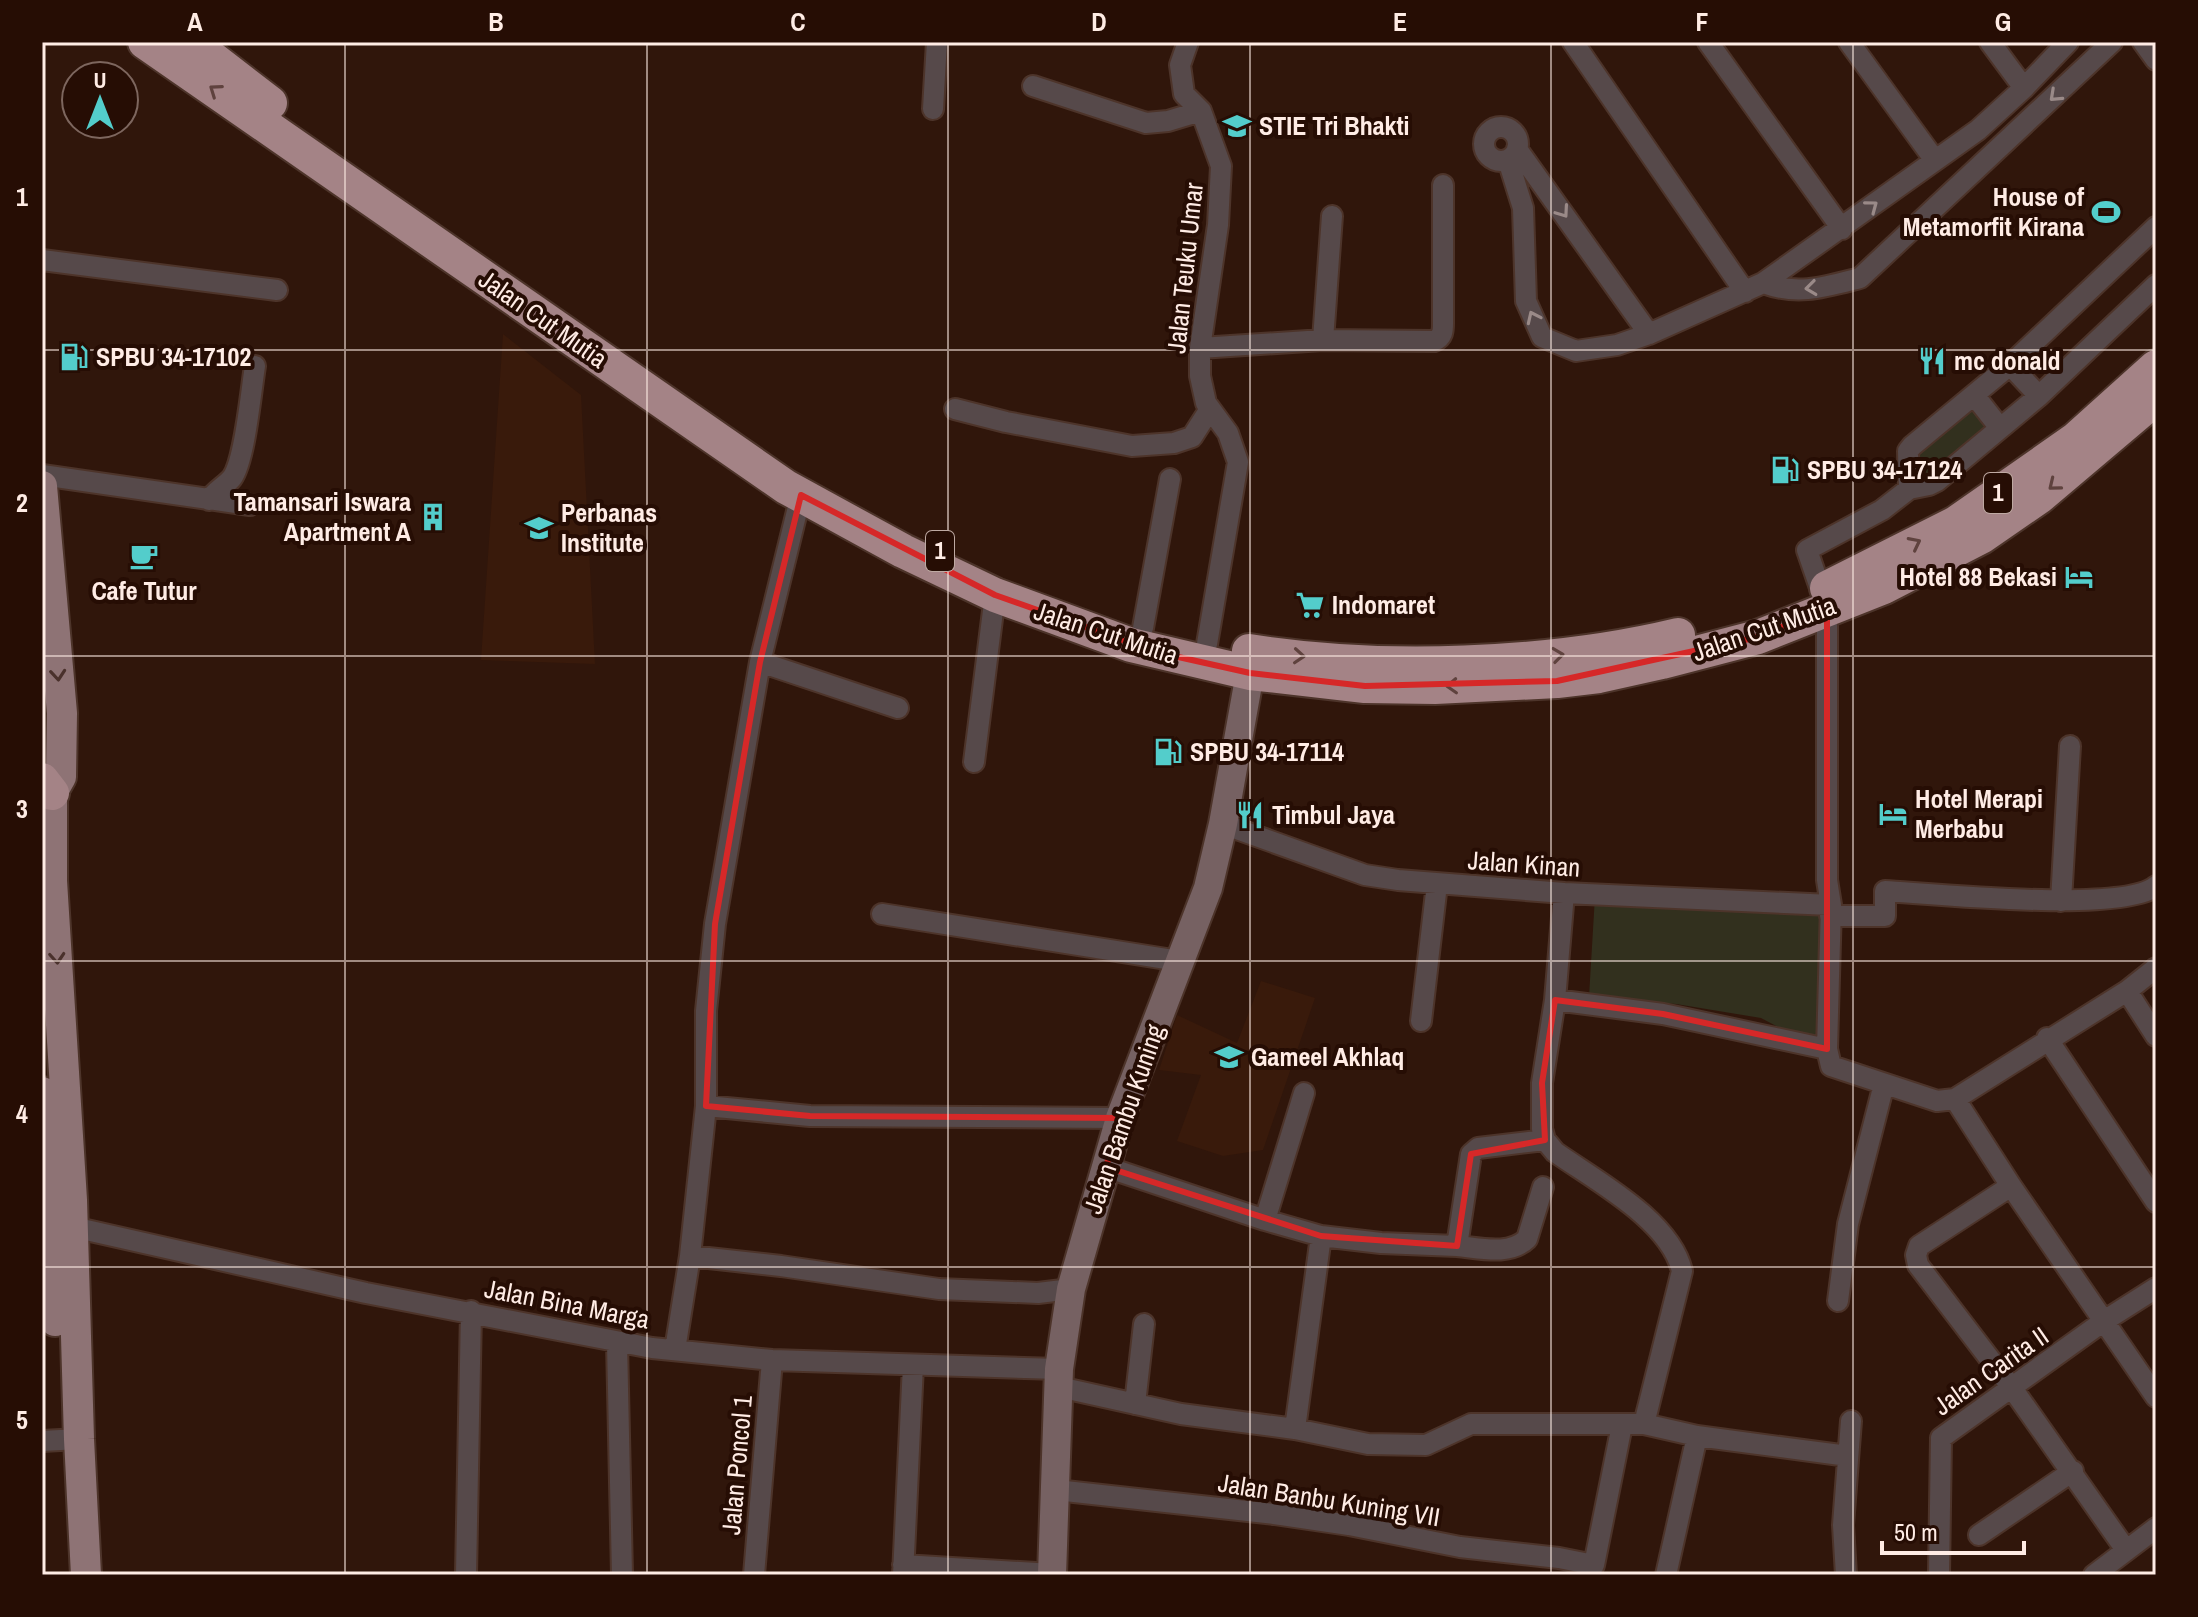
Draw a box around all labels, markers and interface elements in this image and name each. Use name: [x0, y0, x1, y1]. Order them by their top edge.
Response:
text: A: [187, 4, 203, 39]
text: B: [488, 4, 504, 39]
text: C: [790, 4, 806, 39]
text: D: [1091, 4, 1107, 39]
text: E: [1393, 4, 1407, 39]
text: F: [1695, 4, 1709, 39]
text: G: [1995, 4, 2011, 39]
north arrow: [60, 60, 140, 140]
text: U: [93, 65, 107, 95]
one-way arrow: [209, 85, 223, 100]
one-way arrow: [2050, 86, 2064, 101]
place label: STIE Tri Bhakti: [1259, 108, 1410, 143]
school or university icon: STIE Tri Bhakti: [1222, 111, 1252, 141]
text: 1: [16, 179, 28, 214]
place label: House of Metamorfit Kirana: [1903, 179, 2085, 244]
street label: Jalan Teuku Umar: [1158, 181, 1211, 355]
sports icon: House of Metamorfit Kirana: [2091, 197, 2121, 227]
one-way arrow: [1864, 202, 1878, 216]
one-way arrow: [1553, 203, 1567, 218]
street label: Jalan Cut Mutia: [472, 261, 615, 376]
one-way arrow: [1804, 280, 1817, 297]
one-way arrow: [1527, 311, 1543, 326]
place label: SPBU 34-17102: [96, 339, 251, 374]
fuel station icon: SPBU 34-17102: [59, 342, 89, 372]
place label: mc donald: [1954, 343, 2061, 378]
restaurant icon: mc donald: [1917, 346, 1947, 376]
place label: SPBU 34-17124: [1807, 452, 1962, 487]
fuel station icon: SPBU 34-17124: [1770, 455, 1800, 485]
road number: 1: [1984, 473, 2012, 513]
one-way arrow: [2049, 475, 2063, 490]
place label: Tamansari Iswara Apartment A: [234, 484, 412, 549]
text: 2: [16, 485, 28, 520]
place label: Perbanas Institute: [561, 495, 657, 560]
building icon: Tamansari Iswara Apartment A: [418, 502, 448, 532]
school or university icon: Perbanas Institute: [524, 513, 554, 543]
road number: 1: [926, 531, 954, 571]
one-way arrow: [1907, 538, 1922, 553]
cafe icon: Cafe Tutur: [129, 541, 159, 571]
place label: Hotel 88 Bekasi: [1899, 559, 2057, 594]
hotel icon: Hotel 88 Bekasi: [2064, 562, 2094, 592]
place label: Cafe Tutur: [91, 573, 197, 608]
place label: Indomaret: [1332, 587, 1435, 622]
street label: Jalan Cut Mutia: [1688, 588, 1840, 669]
supermarket icon: Indomaret: [1295, 590, 1325, 620]
street label: Jalan Cut Mutia: [1030, 593, 1183, 672]
one-way arrow: [1552, 646, 1565, 663]
one-way arrow: [1293, 647, 1306, 664]
one-way arrow: [50, 669, 67, 682]
one-way arrow: [1445, 677, 1458, 694]
place label: SPBU 34-17114: [1190, 734, 1344, 769]
fuel station icon: SPBU 34-17114: [1153, 737, 1183, 767]
place label: Hotel Merapi Merbabu: [1915, 781, 2043, 846]
text: 3: [16, 791, 28, 826]
place label: Timbul Jaya: [1272, 797, 1395, 832]
hotel icon: Hotel Merapi Merbabu: [1878, 799, 1908, 829]
restaurant icon: Timbul Jaya: [1235, 800, 1265, 830]
street label: Jalan Kinan: [1467, 842, 1581, 885]
one-way arrow: [48, 952, 65, 965]
street label: Jalan Bambu Kuning: [1075, 1019, 1172, 1218]
place label: Gameel Akhlaq: [1251, 1039, 1404, 1074]
school or university icon: Gameel Akhlaq: [1214, 1042, 1244, 1072]
text: 4: [16, 1096, 28, 1131]
street label: Jalan Bina Marga: [482, 1270, 653, 1337]
street label: Jalan Carita II: [1926, 1318, 2055, 1423]
street label: Jalan Poncol 1: [713, 1394, 760, 1536]
text: 5: [16, 1402, 28, 1437]
street label: Jalan Banbu Kuning VII: [1216, 1465, 1442, 1534]
scale bar: [1882, 1505, 2024, 1555]
text: 50 m: [1894, 1516, 1938, 1548]

